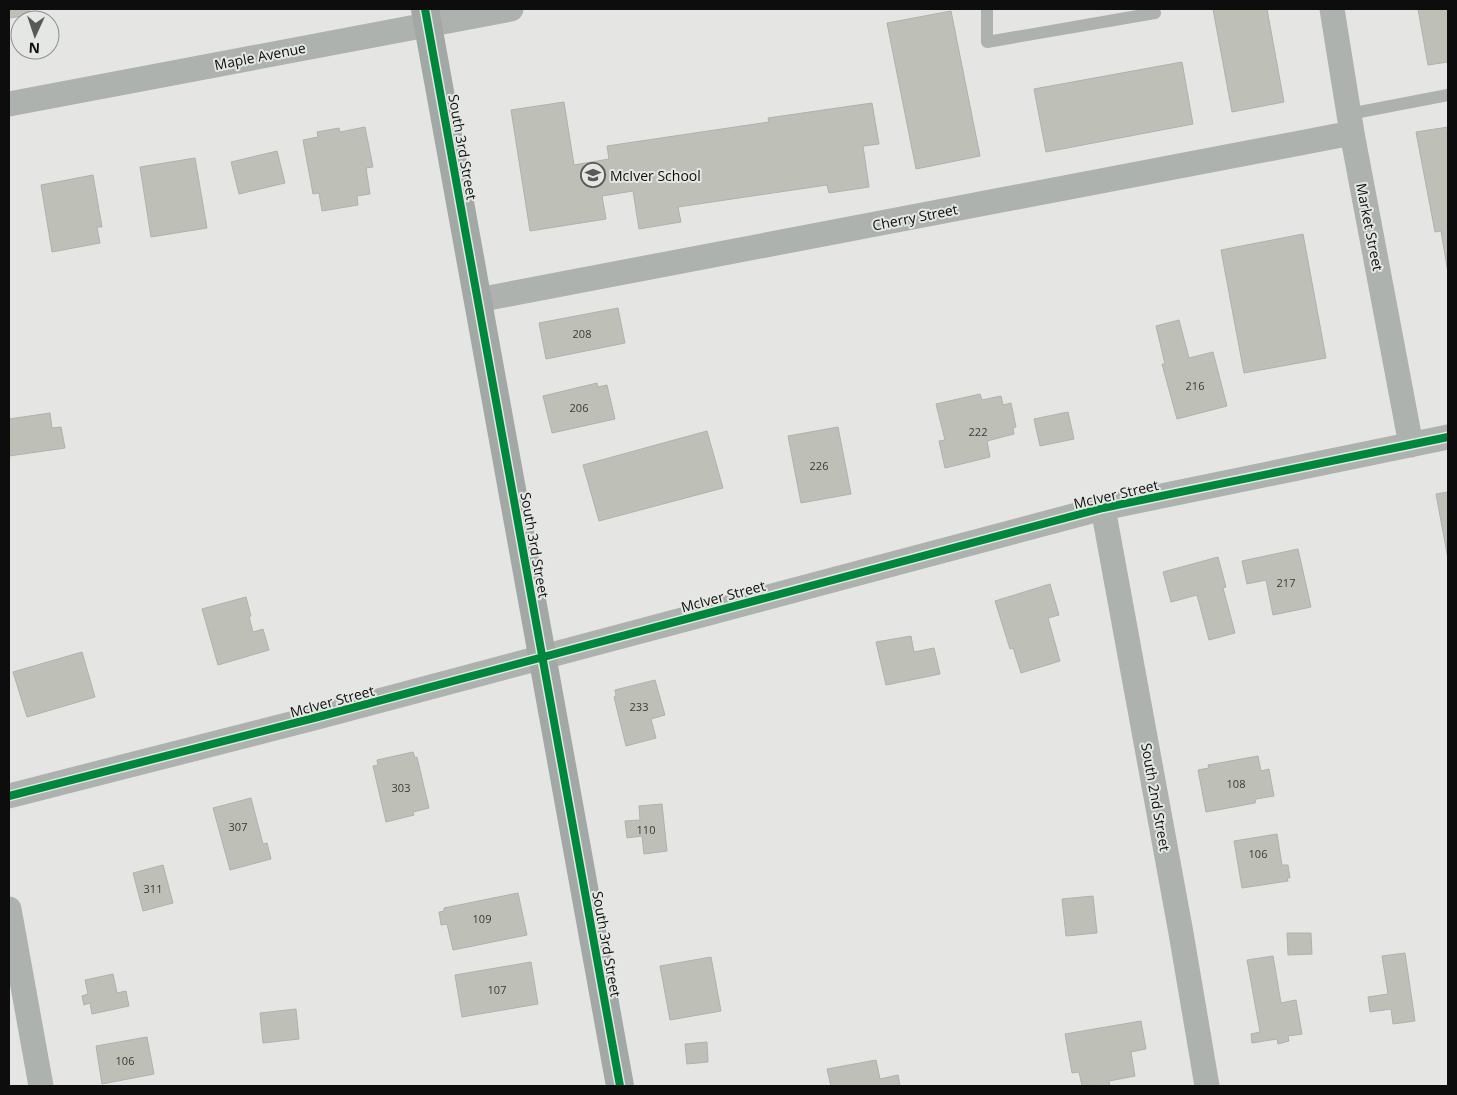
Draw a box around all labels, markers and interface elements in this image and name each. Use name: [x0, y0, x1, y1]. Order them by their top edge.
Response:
north arrow: [10, 10, 60, 60]
street label: Maple Avenue: [213, 38, 307, 74]
text: N: [28, 39, 40, 58]
street label: South 3rd Street: [444, 93, 482, 201]
school or university icon: McIver School: [580, 162, 606, 188]
place label: McIver School: [610, 166, 701, 185]
street label: Market Street: [1352, 181, 1388, 273]
street label: Cherry Street: [871, 199, 959, 235]
house number: 208: [573, 326, 591, 341]
house number: 216: [1186, 378, 1204, 393]
house number: 206: [570, 400, 588, 415]
house number: 222: [969, 424, 987, 439]
house number: 226: [810, 458, 828, 473]
street label: McIver Street: [1072, 475, 1160, 513]
street label: South 3rd Street: [516, 491, 554, 599]
house number: 217: [1277, 575, 1295, 590]
street label: McIver Street: [679, 576, 767, 616]
street label: McIver Street: [288, 681, 376, 721]
house number: 233: [630, 699, 648, 714]
street label: South 2nd Street: [1137, 741, 1175, 853]
house number: 108: [1227, 776, 1245, 791]
house number: 303: [392, 780, 410, 795]
house number: 307: [229, 819, 247, 834]
house number: 110: [637, 822, 655, 837]
house number: 106: [1249, 846, 1267, 861]
house number: 311: [144, 881, 162, 896]
street label: South 3rd Street: [588, 890, 626, 998]
house number: 109: [473, 911, 491, 926]
house number: 107: [488, 982, 506, 997]
house number: 106: [116, 1053, 134, 1068]

